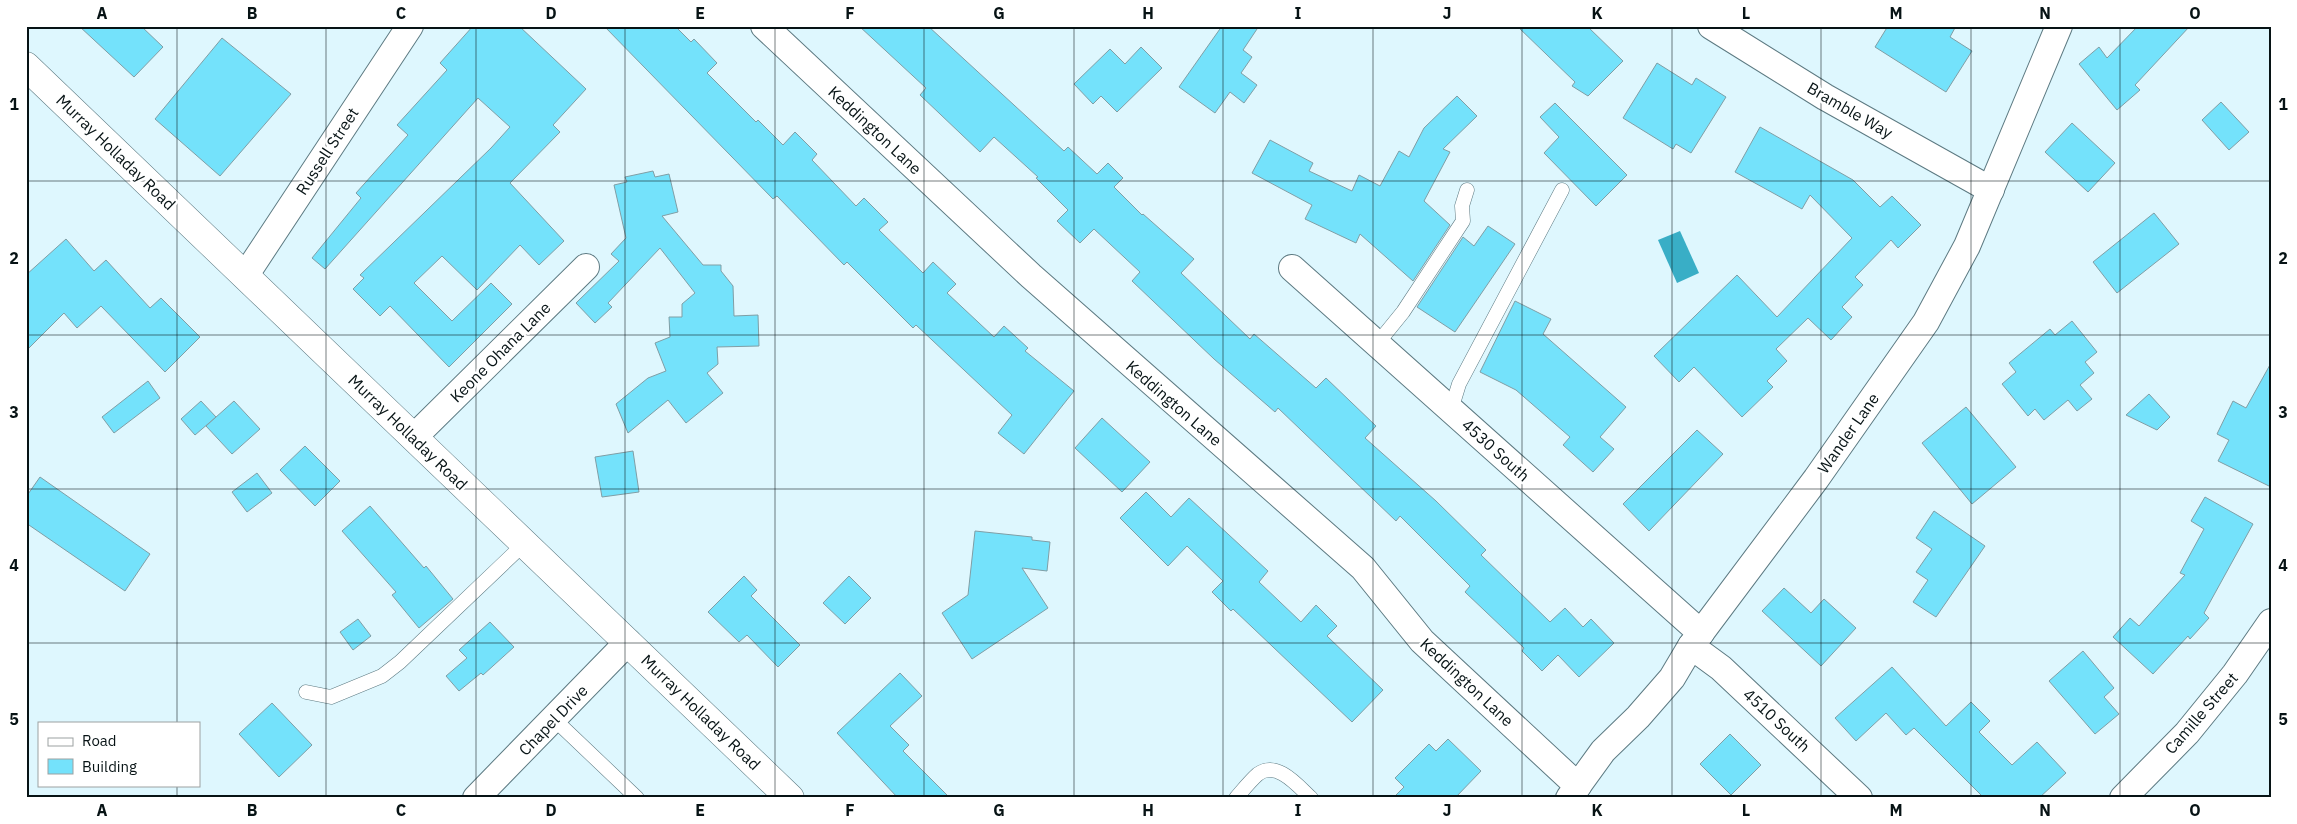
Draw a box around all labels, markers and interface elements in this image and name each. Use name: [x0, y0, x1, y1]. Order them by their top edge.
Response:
text: A: [97, 3, 108, 23]
text: B: [247, 3, 258, 23]
text: C: [396, 3, 406, 23]
text: D: [545, 3, 557, 23]
text: E: [695, 3, 705, 23]
text: F: [845, 3, 855, 23]
text: G: [993, 3, 1005, 23]
text: H: [1142, 3, 1154, 23]
text: I: [1295, 3, 1302, 23]
text: J: [1443, 3, 1451, 23]
text: K: [1591, 3, 1603, 23]
text: L: [1742, 3, 1750, 23]
text: M: [1889, 3, 1903, 23]
text: N: [2039, 3, 2051, 23]
text: O: [2189, 3, 2201, 23]
street label: Bramble Way: [1804, 77, 1896, 143]
street label: Keddington Lane: [824, 82, 926, 179]
street label: Murray Holladay Road: [52, 90, 180, 214]
text: 1: [9, 94, 19, 114]
text: 1: [2278, 94, 2288, 114]
street label: Russell Street: [291, 104, 363, 198]
text: 2: [9, 248, 19, 268]
text: 2: [2278, 248, 2288, 268]
street label: Keone Ohana Lane: [446, 297, 555, 406]
street label: Keddington Lane: [1122, 356, 1226, 450]
street label: Murray Holladay Road: [344, 370, 472, 494]
street label: Wander Lane: [1813, 389, 1883, 477]
text: 3: [9, 402, 19, 422]
text: 3: [2278, 402, 2288, 422]
street label: 4530 South: [1458, 414, 1534, 486]
text: 4: [9, 555, 19, 575]
text: 4: [2278, 555, 2288, 575]
street label: Keddington Lane: [1416, 634, 1518, 731]
street label: Murray Holladay Road: [637, 650, 765, 774]
street label: Camille Street: [2160, 668, 2242, 758]
street label: Chapel Drive: [514, 680, 592, 760]
street label: 4510 South: [1739, 684, 1815, 756]
text: 5: [9, 709, 19, 729]
text: 5: [2278, 709, 2288, 729]
legend: [38, 722, 200, 786]
text: Road: [82, 731, 117, 750]
text: Building: [82, 757, 137, 776]
text: A: [97, 800, 108, 820]
text: B: [247, 800, 258, 820]
text: C: [396, 800, 406, 820]
text: D: [545, 800, 557, 820]
text: E: [695, 800, 705, 820]
text: F: [845, 800, 855, 820]
text: G: [993, 800, 1005, 820]
text: H: [1142, 800, 1154, 820]
text: I: [1295, 800, 1302, 820]
text: J: [1443, 800, 1451, 820]
text: K: [1591, 800, 1603, 820]
text: L: [1742, 800, 1750, 820]
text: M: [1889, 800, 1903, 820]
text: N: [2039, 800, 2051, 820]
text: O: [2189, 800, 2201, 820]

